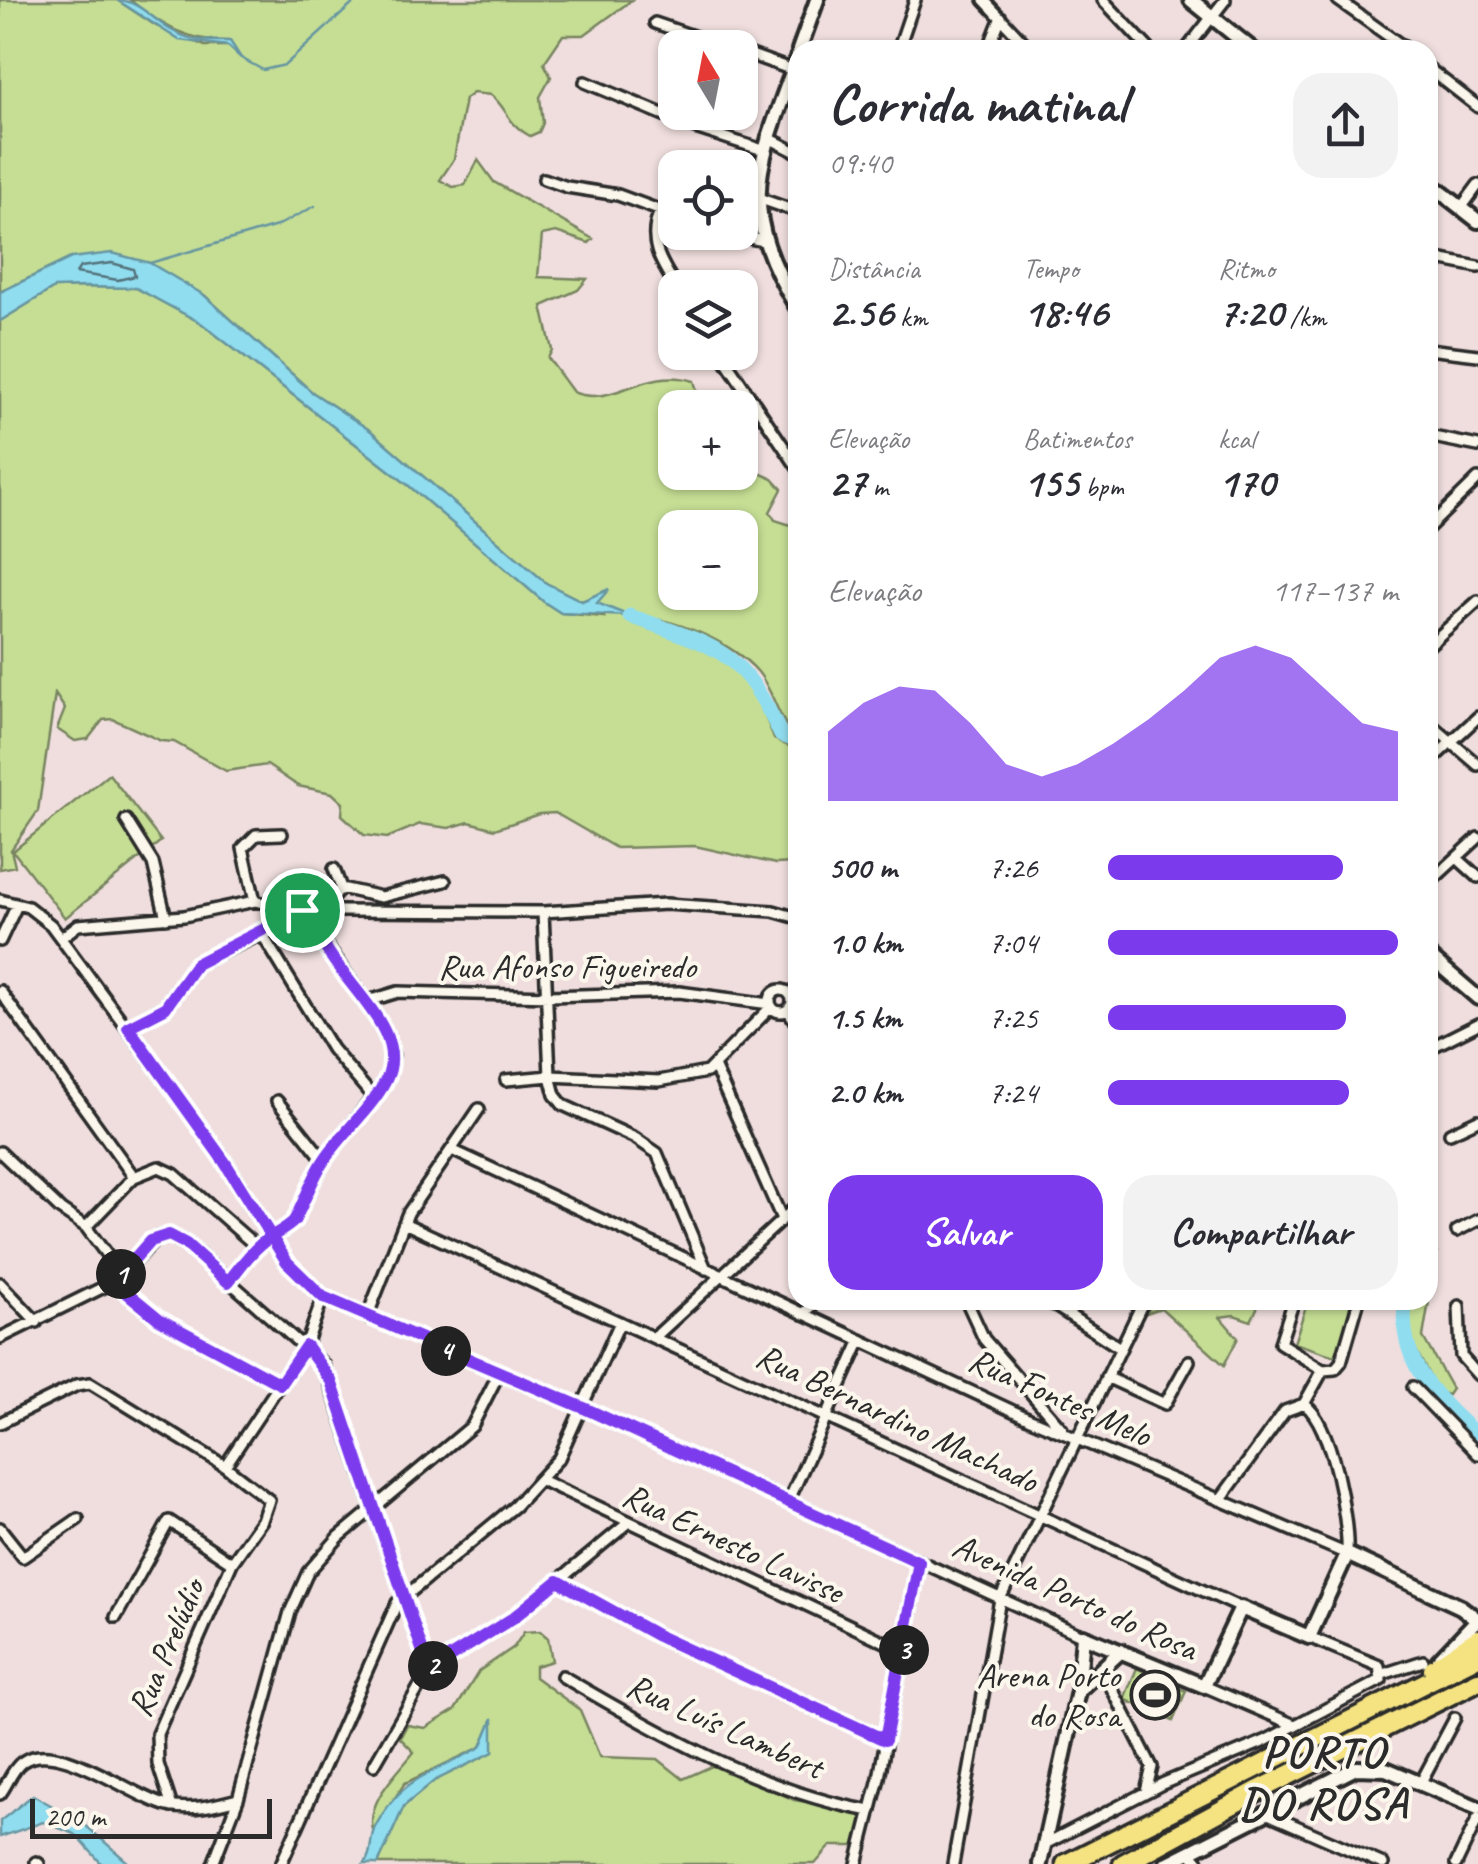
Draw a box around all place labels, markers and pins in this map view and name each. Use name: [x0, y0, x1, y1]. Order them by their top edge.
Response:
pin: [260, 868, 345, 953]
pin: 1: [96, 1249, 146, 1299]
pin: 4: [421, 1326, 471, 1376]
pin: 3: [879, 1625, 929, 1675]
pin: 2: [408, 1641, 458, 1691]
place label: Arena Porto do Rosa: [976, 1653, 1123, 1738]
sports icon: Arena Porto do Rosa: [1129, 1669, 1181, 1721]

